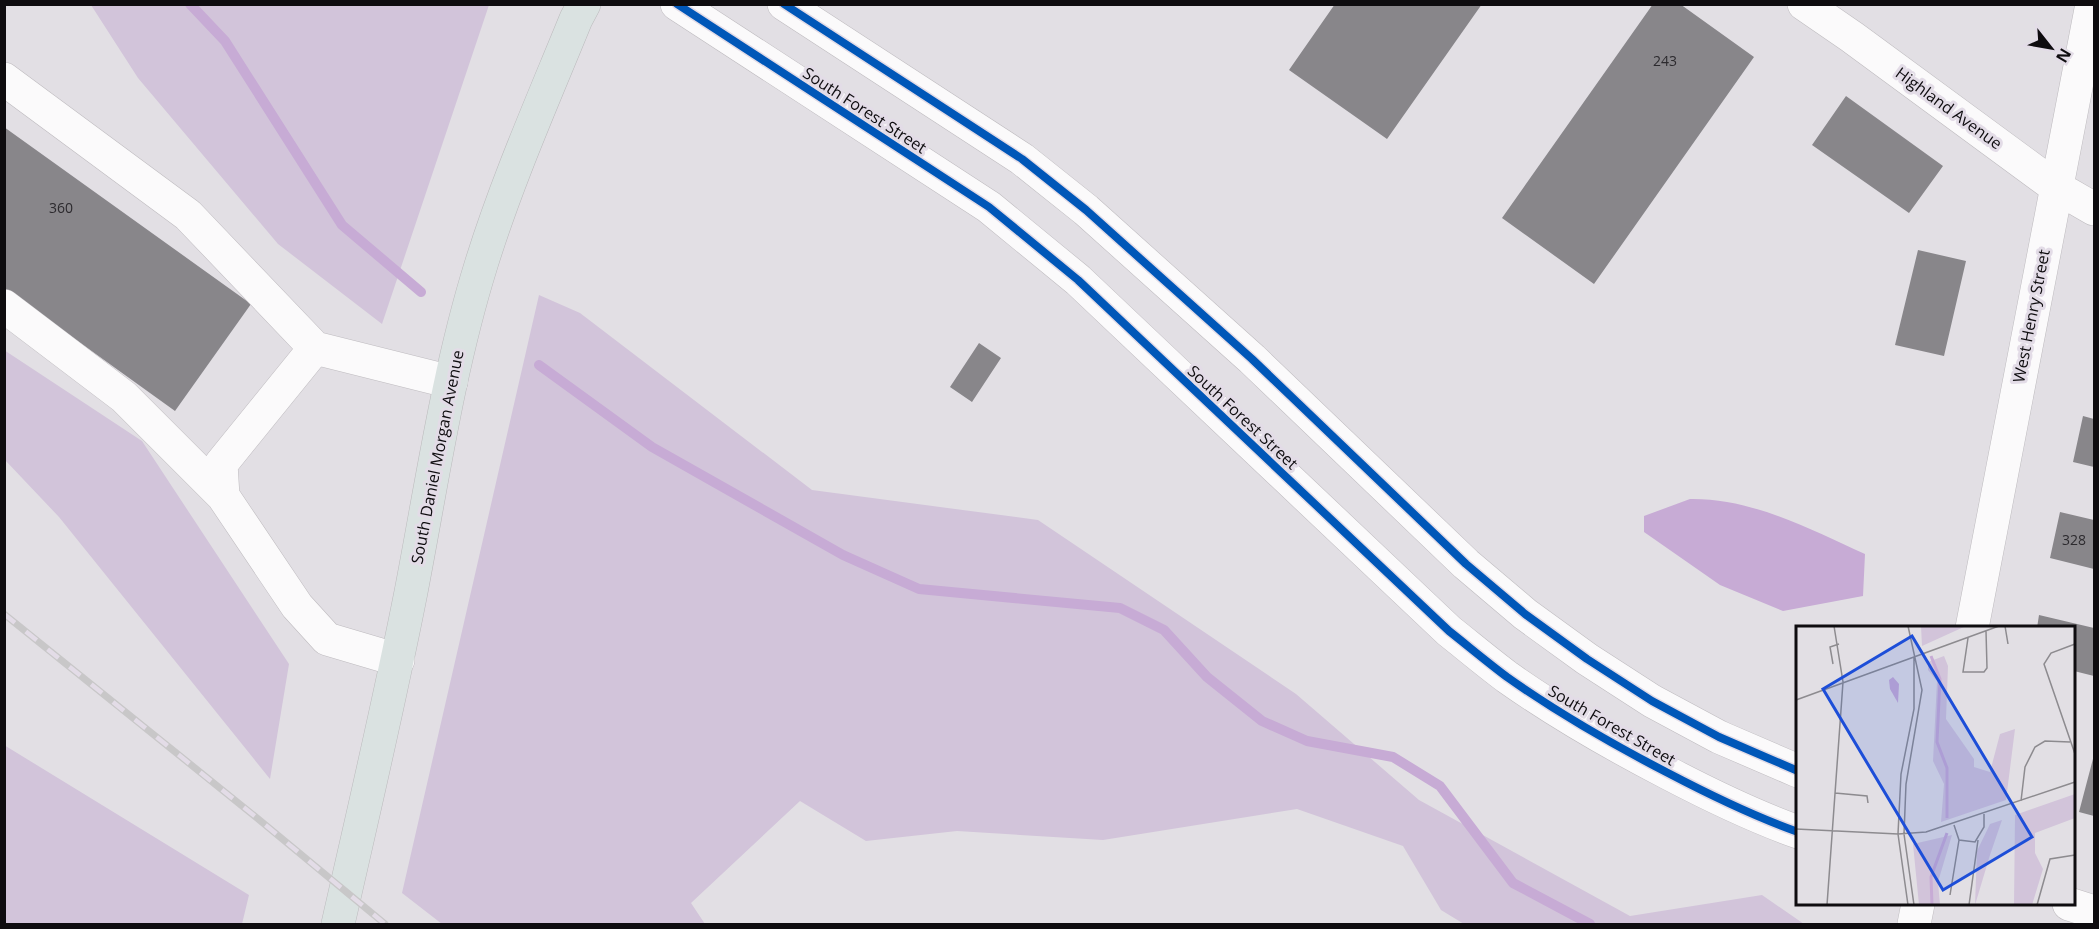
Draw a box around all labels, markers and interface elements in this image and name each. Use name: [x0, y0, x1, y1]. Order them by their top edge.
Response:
north arrow: [2021, 18, 2081, 78]
text: N: [2051, 44, 2077, 67]
house number: 243: [1653, 51, 1677, 70]
street label: South Forest Street: [799, 62, 931, 158]
street label: Highland Avenue: [1891, 62, 2007, 154]
house number: 360: [49, 198, 73, 217]
street label: West Henry Street: [2007, 247, 2055, 384]
street label: South Daniel Morgan Avenue: [405, 348, 469, 566]
street label: South Forest Street: [1183, 360, 1303, 474]
house number: 328: [2062, 530, 2086, 549]
inset map: [1796, 626, 2075, 905]
street label: South Forest Street: [1544, 680, 1680, 771]

